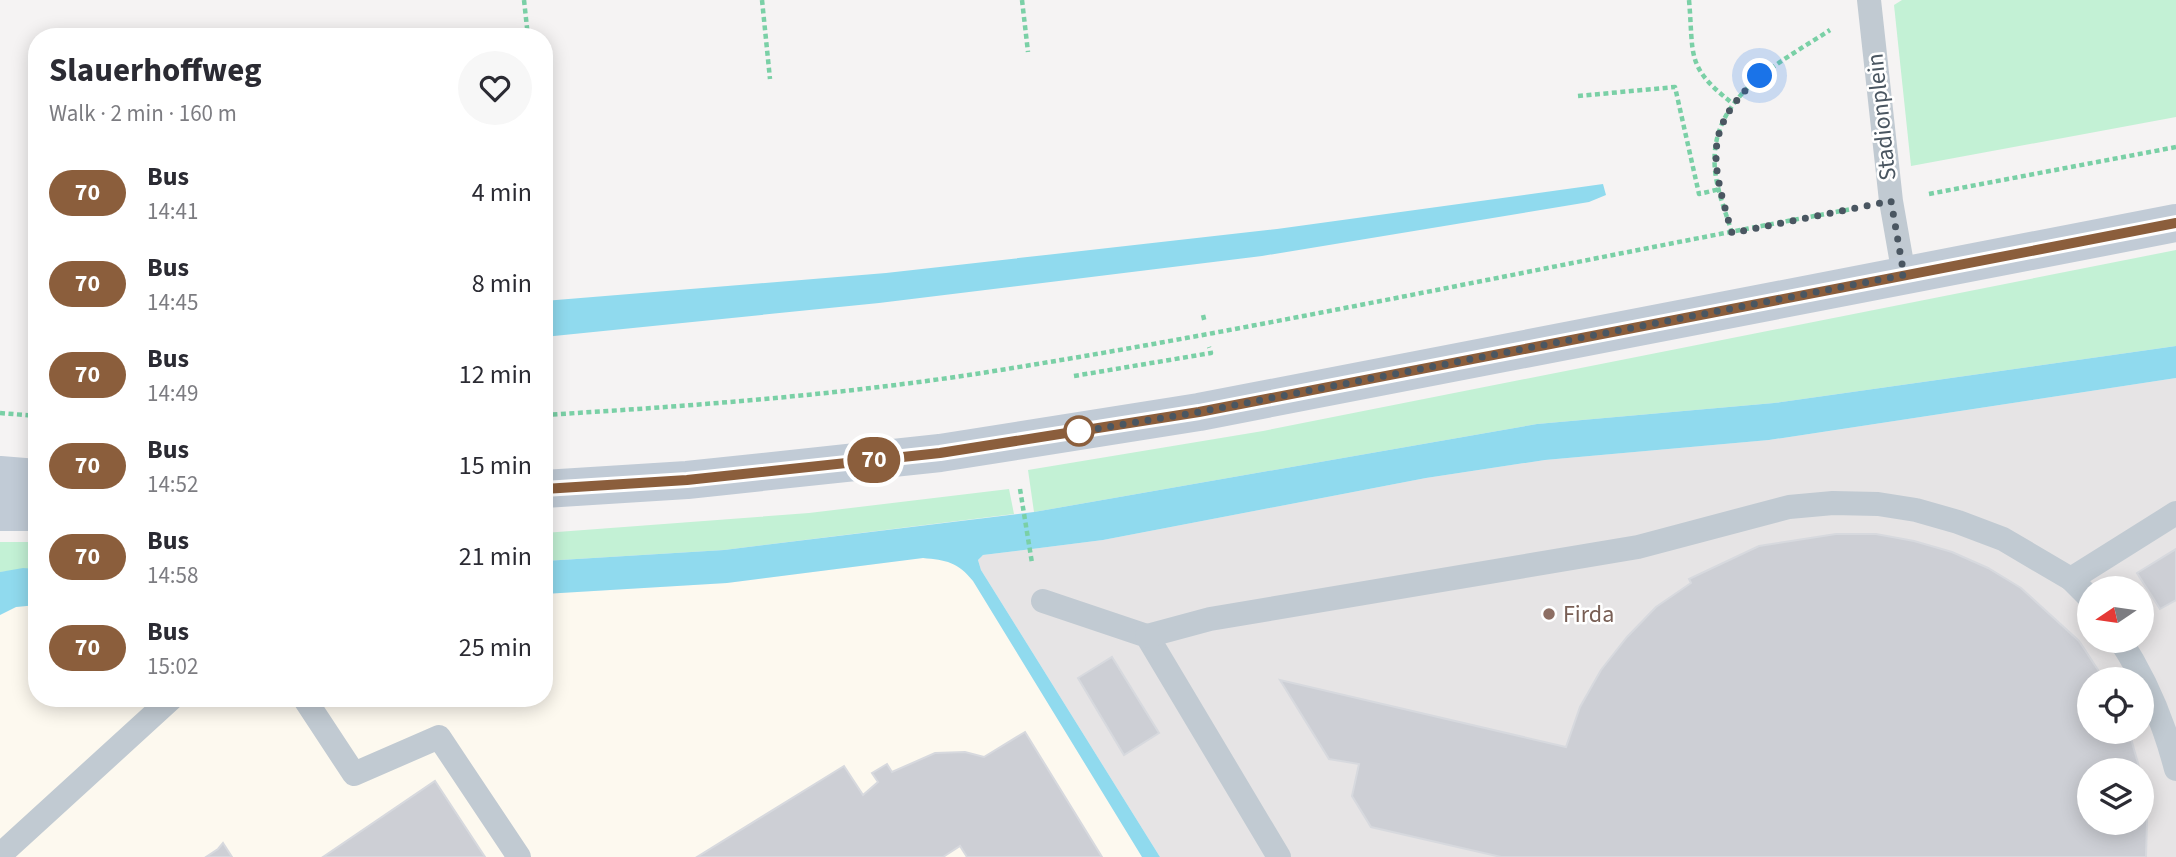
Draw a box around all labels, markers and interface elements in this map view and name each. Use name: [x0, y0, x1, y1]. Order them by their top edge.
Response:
text: Slauerhoffweg: [49, 47, 262, 94]
button: heart: [458, 51, 532, 125]
street label: Stadionplein: [1857, 52, 1906, 182]
your location: [1742, 58, 1777, 93]
text: Walk · 2 min · 160 m: [49, 97, 237, 130]
text: Bus: [147, 158, 189, 195]
text: 4 min: [472, 174, 532, 211]
text: 70: [75, 175, 100, 210]
text: 14:41: [147, 195, 198, 228]
text: Bus: [147, 249, 189, 286]
text: 8 min: [472, 265, 532, 302]
text: 70: [75, 266, 100, 301]
text: 14:45: [147, 286, 198, 319]
text: Bus: [147, 340, 189, 377]
text: 12 min: [459, 356, 532, 393]
text: 70: [75, 357, 100, 392]
text: 14:49: [147, 377, 198, 410]
unlabelled marker: [1064, 416, 1094, 446]
text: Bus: [147, 431, 189, 468]
line badge: 70: [842, 437, 906, 483]
text: 70: [861, 442, 887, 477]
text: 15 min: [459, 447, 532, 484]
text: 70: [75, 448, 100, 483]
text: 14:52: [147, 468, 198, 501]
text: Bus: [147, 522, 189, 559]
text: 21 min: [459, 538, 532, 575]
text: 70: [75, 539, 100, 574]
text: 14:58: [147, 559, 198, 592]
north arrow: [2077, 576, 2154, 653]
map controls: [2077, 576, 2154, 835]
place label: Firda: [1563, 597, 1614, 632]
marker: Firda: [1541, 606, 1557, 622]
text: Bus: [147, 613, 189, 650]
text: 25 min: [459, 629, 532, 666]
text: 70: [75, 630, 100, 665]
text: 15:02: [147, 650, 198, 683]
button: locate: [2077, 667, 2154, 744]
button: layers: [2077, 758, 2154, 835]

